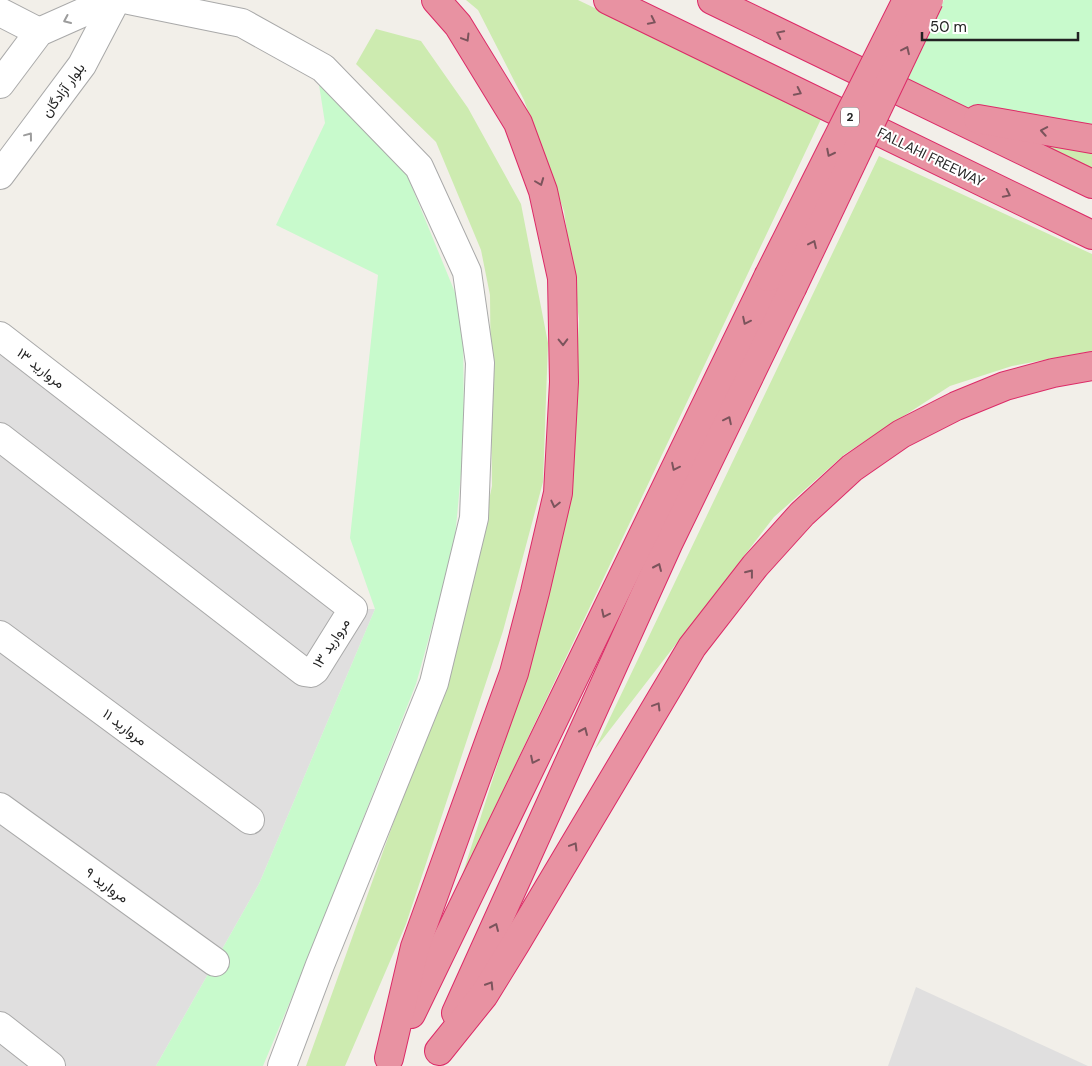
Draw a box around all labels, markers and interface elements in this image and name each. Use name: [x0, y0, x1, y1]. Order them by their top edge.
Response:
scale bar: [922, 10, 1078, 42]
one-way arrow: [63, 13, 72, 24]
one-way arrow: [647, 15, 656, 25]
text: 50 m: [930, 17, 967, 37]
one-way arrow: [776, 29, 785, 40]
one-way arrow: [460, 33, 470, 42]
one-way arrow: [899, 46, 910, 55]
street label: بلوار آزادگان: [37, 59, 89, 121]
one-way arrow: [793, 86, 802, 96]
road number: 2: [841, 108, 859, 126]
street label: FALLAHI FREEWAY: [874, 123, 988, 191]
one-way arrow: [1040, 126, 1048, 136]
one-way arrow: [23, 132, 32, 142]
one-way arrow: [826, 148, 836, 157]
one-way arrow: [534, 177, 544, 186]
one-way arrow: [1002, 188, 1011, 198]
one-way arrow: [807, 240, 817, 249]
one-way arrow: [742, 316, 752, 325]
one-way arrow: [558, 338, 568, 346]
street label: مروارید ۱۳: [13, 344, 69, 392]
one-way arrow: [722, 416, 732, 425]
one-way arrow: [671, 462, 682, 471]
one-way arrow: [551, 500, 561, 509]
one-way arrow: [651, 563, 662, 572]
one-way arrow: [744, 569, 753, 579]
one-way arrow: [601, 608, 611, 617]
street label: مروارید ۱۳: [308, 615, 354, 671]
one-way arrow: [651, 702, 661, 711]
street label: مروارید ۱۱: [99, 705, 151, 749]
one-way arrow: [577, 727, 588, 736]
one-way arrow: [530, 755, 540, 764]
one-way arrow: [568, 842, 578, 851]
street label: مروارید ۹: [82, 863, 132, 907]
one-way arrow: [489, 923, 500, 932]
one-way arrow: [484, 981, 494, 990]

